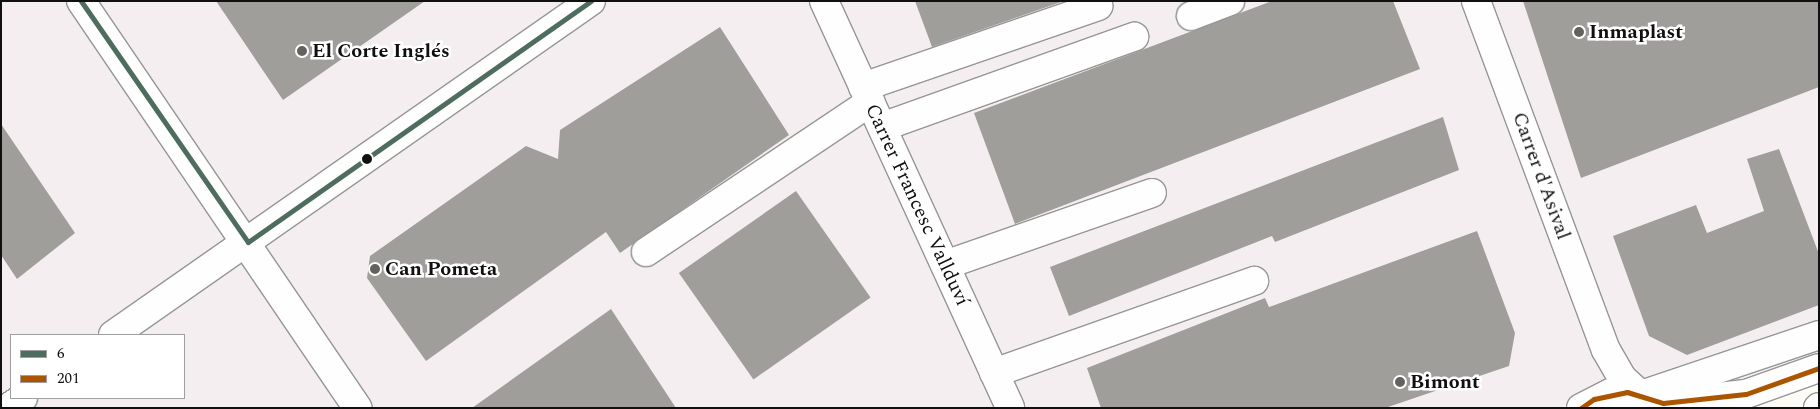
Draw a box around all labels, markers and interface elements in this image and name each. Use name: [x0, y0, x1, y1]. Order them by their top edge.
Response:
place label: Inmaplast: [1589, 20, 1683, 44]
marker: Inmaplast: [1573, 26, 1585, 38]
place label: El Corte Inglés: [312, 39, 450, 63]
marker: El Corte Inglés: [296, 45, 308, 57]
street label: Carrer Francesc Vallduví: [860, 100, 974, 310]
street label: Carrer d'Asival: [1507, 109, 1575, 243]
unlabelled marker: [362, 154, 372, 164]
place label: Can Pometa: [385, 257, 497, 281]
marker: Can Pometa: [369, 263, 381, 275]
legend: [10, 334, 185, 399]
text: 6: [57, 342, 65, 365]
text: 201: [57, 367, 80, 390]
place label: Bimont: [1410, 370, 1480, 394]
marker: Bimont: [1394, 376, 1406, 388]

